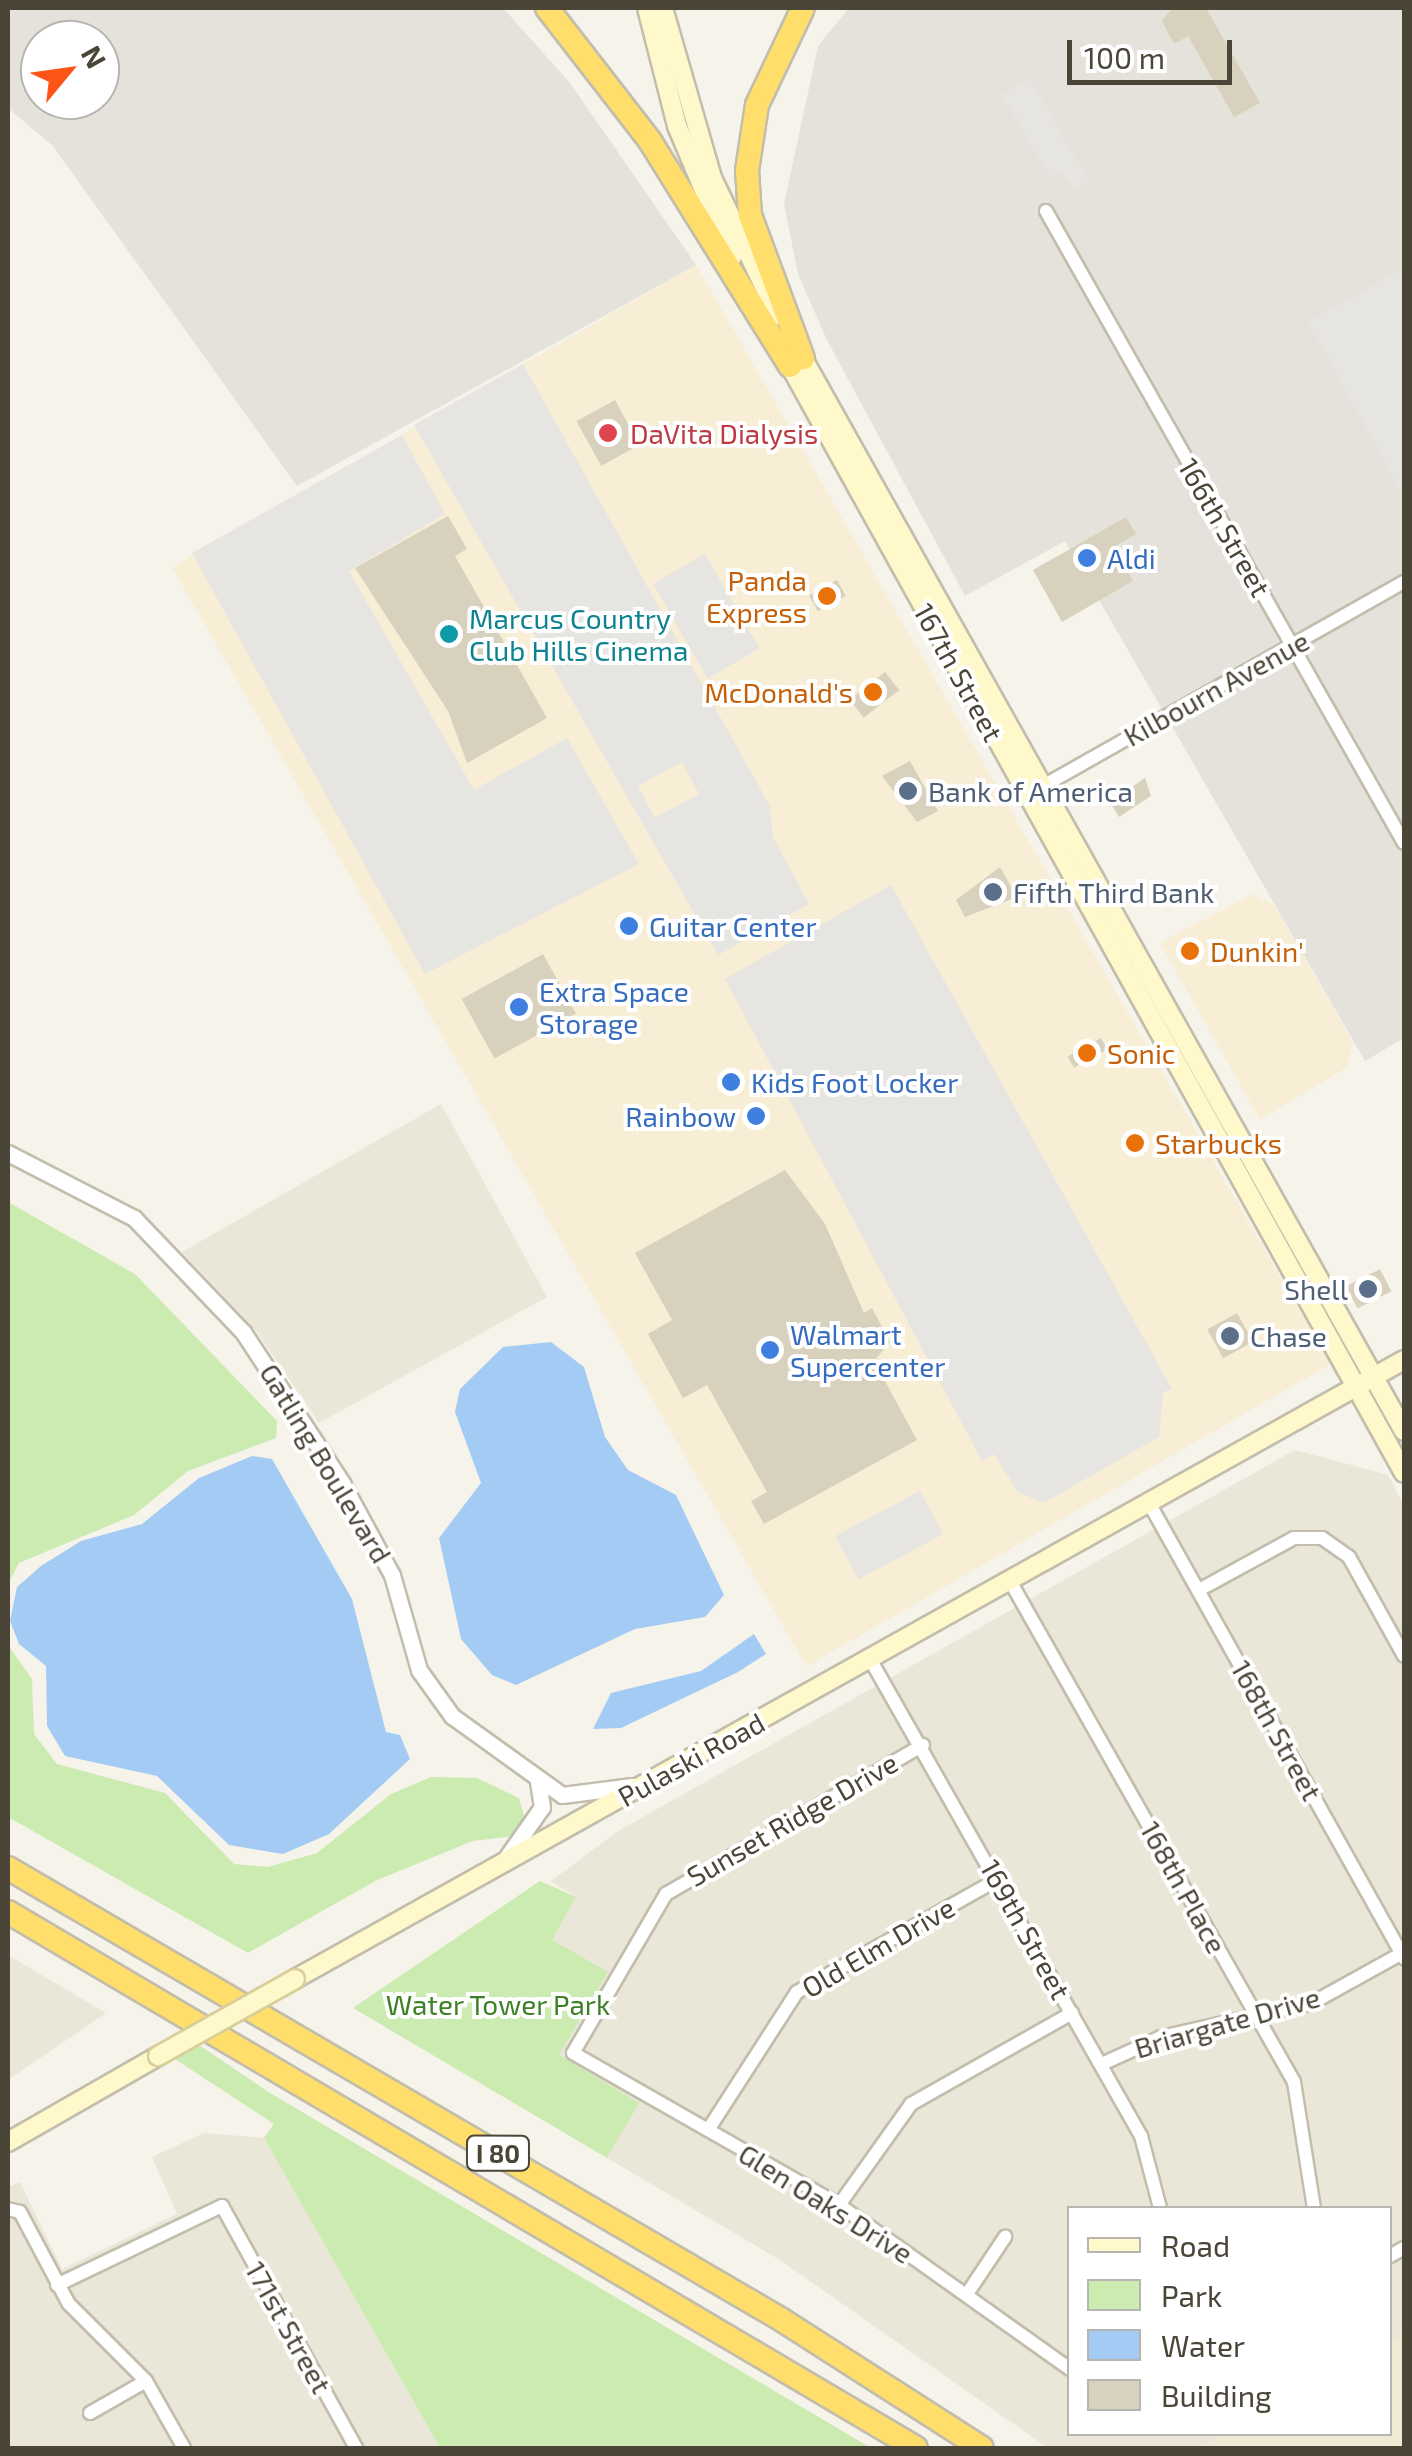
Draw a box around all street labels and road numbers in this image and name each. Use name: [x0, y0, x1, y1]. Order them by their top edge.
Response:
street label: 166th Street: [1172, 452, 1278, 602]
street label: 167th Street: [907, 597, 1011, 747]
street label: Kilbourn Avenue: [1117, 623, 1315, 753]
street label: Gatling Boulevard: [253, 1357, 399, 1569]
street label: 168th Street: [1225, 1654, 1329, 1806]
street label: Pulaski Road: [612, 1705, 770, 1813]
street label: Sunset Ridge Drive: [681, 1745, 903, 1893]
street label: 168th Place: [1134, 1815, 1234, 1959]
street label: 169th Street: [974, 1853, 1078, 2005]
street label: Old Elm Drive: [796, 1890, 960, 2004]
street label: Briargate Drive: [1130, 1979, 1324, 2065]
road number: I 80: [466, 2133, 530, 2173]
street label: Glen Oaks Drive: [733, 2136, 919, 2270]
street label: 171st Street: [239, 2255, 339, 2399]

